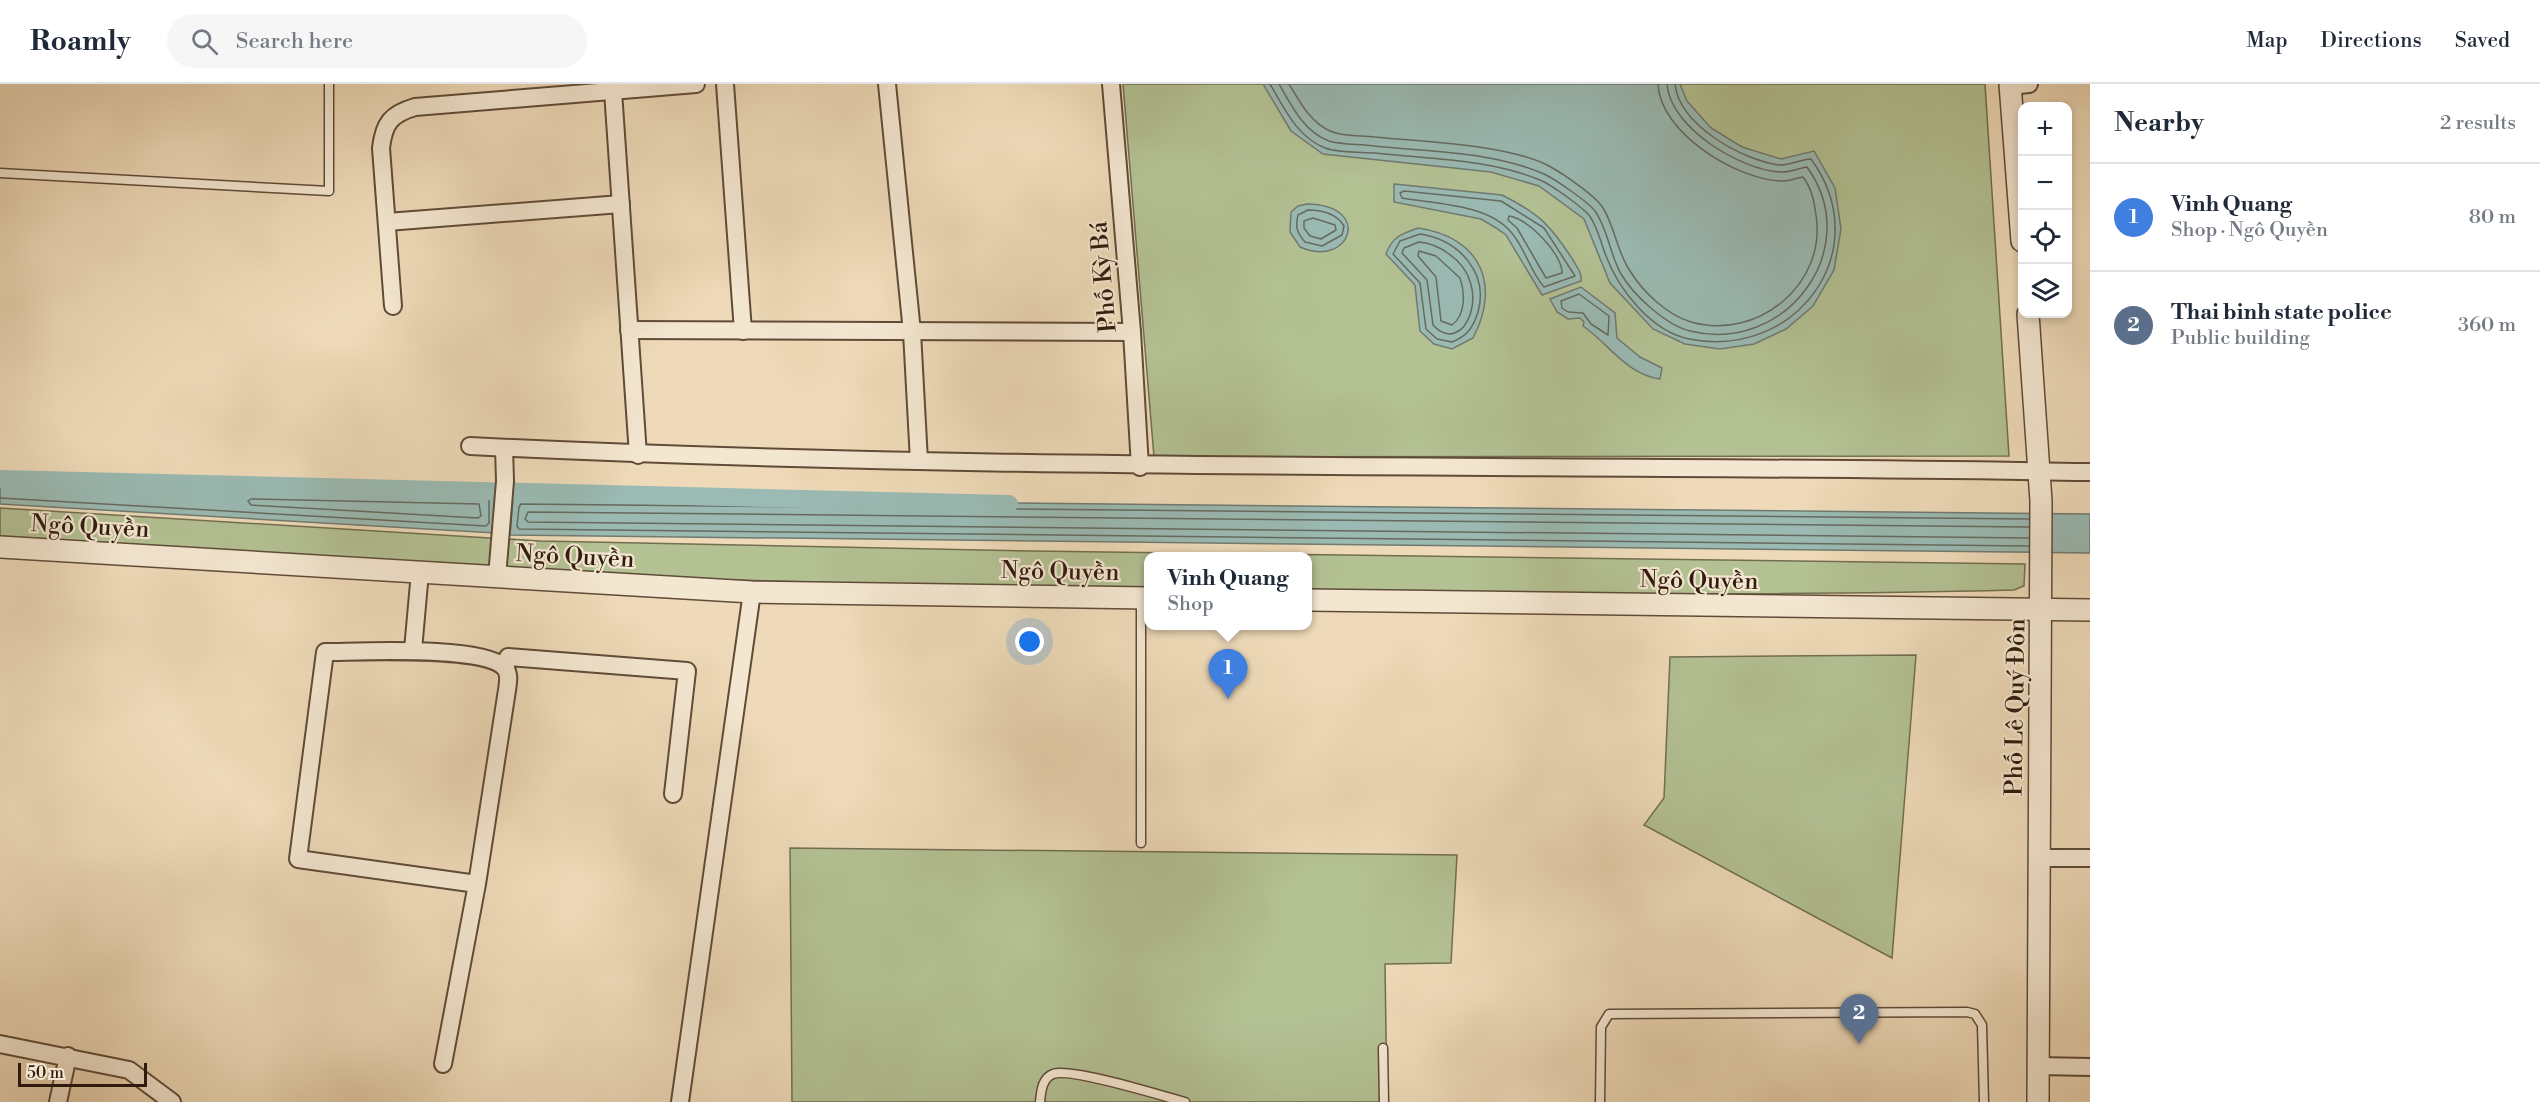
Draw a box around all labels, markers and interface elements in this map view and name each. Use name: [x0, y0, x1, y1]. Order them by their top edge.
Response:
search box: [167, 14, 587, 68]
text: Roamly: [30, 24, 131, 59]
icon: search: [188, 25, 221, 58]
text: Search here: [236, 28, 353, 55]
text: Map: [2246, 28, 2288, 54]
text: Directions: [2321, 28, 2422, 54]
text: Saved: [2455, 28, 2510, 54]
map controls: [2018, 102, 2072, 318]
button: +: [2018, 102, 2072, 156]
text: Nearby: [2114, 107, 2204, 139]
text: 2 results: [2440, 111, 2516, 136]
button: −: [2018, 156, 2072, 210]
text: Vinh Quang: [2171, 191, 2292, 218]
text: 1: [2129, 205, 2138, 230]
text: 80 m: [2469, 205, 2516, 230]
button: locate: [2018, 210, 2072, 264]
text: Shop · Ngô Quyền: [2171, 218, 2328, 243]
street label: Phố Kỳ Bá: [1084, 219, 1124, 334]
button: layers: [2018, 264, 2072, 318]
text: Thai binh state police: [2171, 299, 2392, 326]
text: 2: [2127, 313, 2140, 338]
text: 360 m: [2458, 313, 2516, 338]
text: Public building: [2171, 326, 2310, 351]
street label: Ngô Quyền: [30, 509, 150, 545]
street label: Ngô Quyền: [515, 539, 635, 575]
popup: [1144, 552, 1312, 630]
street label: Ngô Quyền: [1000, 556, 1120, 588]
text: Vinh Quang: [1168, 565, 1288, 592]
street label: Ngô Quyền: [1639, 565, 1759, 597]
text: Shop: [1168, 592, 1214, 617]
street label: Phố Lê Quý Đôn: [1999, 618, 2033, 796]
your location: [1015, 627, 1044, 656]
pin: 1: [1208, 650, 1248, 699]
pin: 2: [1840, 994, 1878, 1044]
scale bar: [18, 1060, 147, 1088]
text: 50 m: [27, 1063, 64, 1083]

